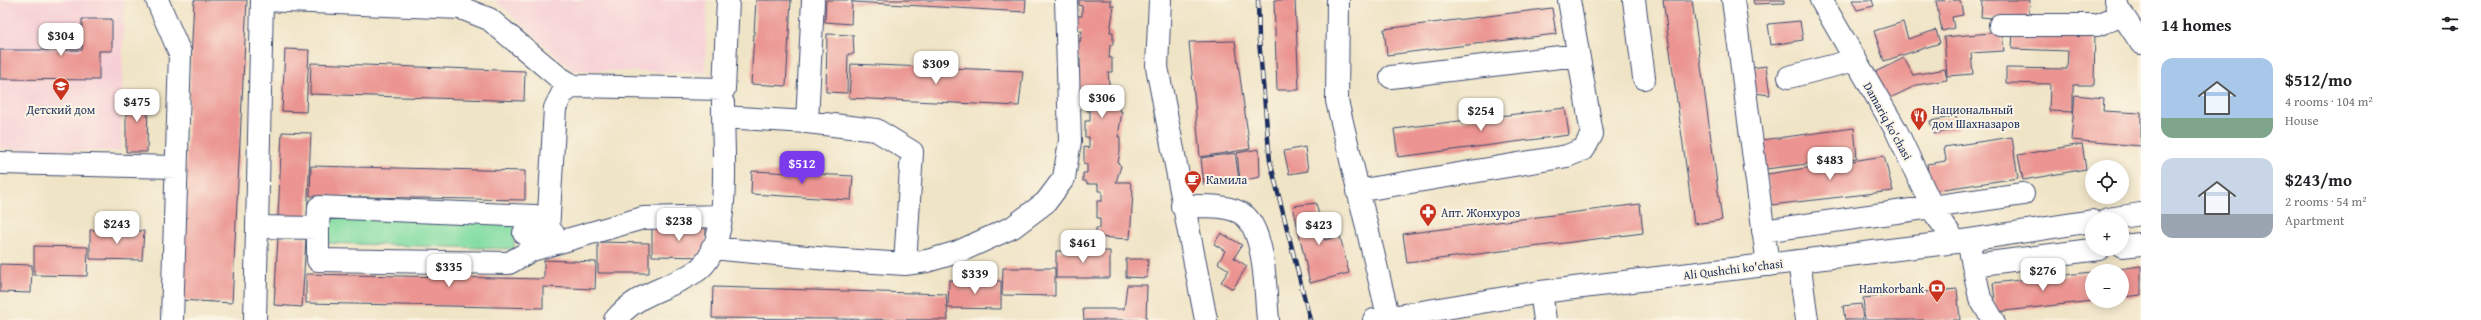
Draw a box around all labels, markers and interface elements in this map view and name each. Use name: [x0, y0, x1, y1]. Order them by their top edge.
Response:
text: 14 homes: [2161, 12, 2232, 37]
icon: filters: [2439, 13, 2461, 35]
pin: $304: [37, 23, 85, 57]
text: $304: [48, 26, 74, 45]
pin: $309: [912, 51, 960, 85]
text: $309: [923, 54, 949, 73]
text: $512/mo: [2285, 67, 2352, 92]
icon: home: [2193, 74, 2241, 122]
school or university icon: Детский дом: [51, 76, 71, 101]
street label: Damariq ko'chasi: [1860, 79, 1917, 163]
pin: $306: [1078, 85, 1126, 119]
text: $306: [1089, 88, 1115, 107]
pin: $475: [113, 89, 161, 123]
text: $475: [124, 92, 150, 111]
text: 4 rooms · 104 m²: [2285, 92, 2373, 111]
pin: $254: [1457, 98, 1505, 132]
place label: Детский дом: [26, 101, 96, 118]
text: $254: [1468, 101, 1494, 120]
place label: Национальный дом Шахназаров: [1932, 101, 2020, 132]
restaurant icon: Национальный дом Шахназаров: [1909, 106, 1929, 131]
text: House: [2285, 111, 2319, 130]
pin: $483: [1806, 147, 1854, 181]
text: $483: [1817, 150, 1843, 169]
pin: $512: [778, 151, 826, 185]
text: $512: [789, 154, 815, 173]
map controls: [2085, 160, 2129, 308]
button: locate: [2085, 160, 2129, 204]
text: $243/mo: [2285, 167, 2352, 192]
cafe icon: Камила: [1183, 169, 1203, 194]
place label: Камила: [1206, 171, 1247, 188]
icon: home: [2193, 174, 2241, 222]
text: 2 rooms · 54 m²: [2285, 192, 2367, 211]
pharmacy icon: Апт. Жонхуроз: [1418, 202, 1438, 227]
place label: Апт. Жонхуроз: [1441, 204, 1520, 221]
pin: $238: [655, 208, 703, 242]
pin: $243: [93, 211, 141, 245]
text: $238: [666, 211, 692, 230]
text: Apartment: [2285, 211, 2345, 230]
pin: $423: [1295, 212, 1343, 246]
button: +: [2085, 212, 2129, 256]
text: $243: [104, 214, 130, 233]
text: $423: [1306, 215, 1332, 234]
pin: $461: [1059, 230, 1107, 264]
text: $461: [1070, 233, 1096, 252]
pin: $335: [425, 254, 473, 288]
street label: Ali Qushchi ko'chasi: [1682, 254, 1785, 284]
text: $335: [436, 257, 462, 276]
pin: $276: [2019, 258, 2067, 292]
pin: $339: [951, 261, 999, 295]
text: $276: [2030, 261, 2056, 280]
text: $339: [962, 264, 988, 283]
button: −: [2085, 264, 2129, 308]
bank icon: Hamkorbank: [1927, 278, 1947, 303]
place label: Hamkorbank: [1859, 280, 1925, 297]

